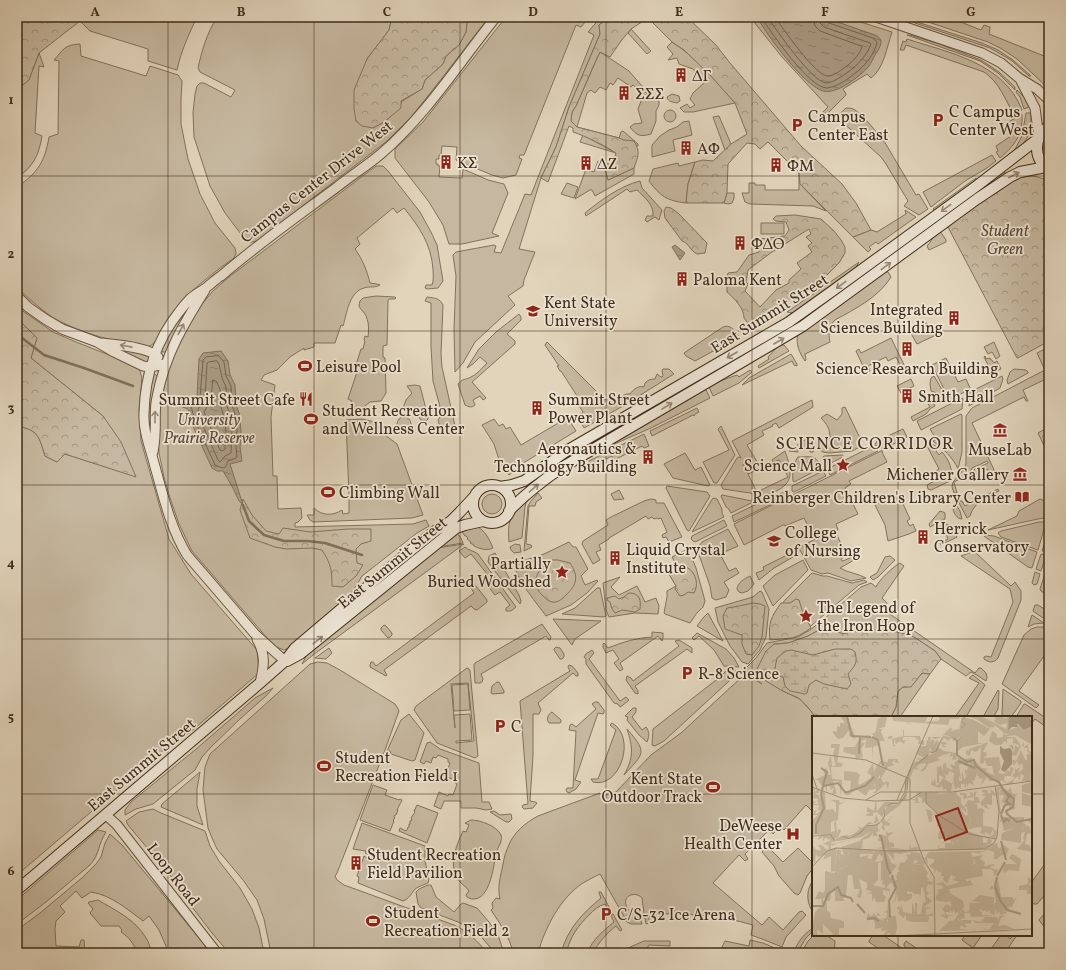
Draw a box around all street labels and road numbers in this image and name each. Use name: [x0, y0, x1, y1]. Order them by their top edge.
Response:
street label: Campus Center Drive West: [236, 116, 398, 249]
street label: East Summit Street: [707, 269, 833, 360]
street label: East Summit Street: [334, 512, 453, 615]
street label: East Summit Street: [84, 713, 201, 817]
street label: Loop Road: [141, 839, 204, 911]

